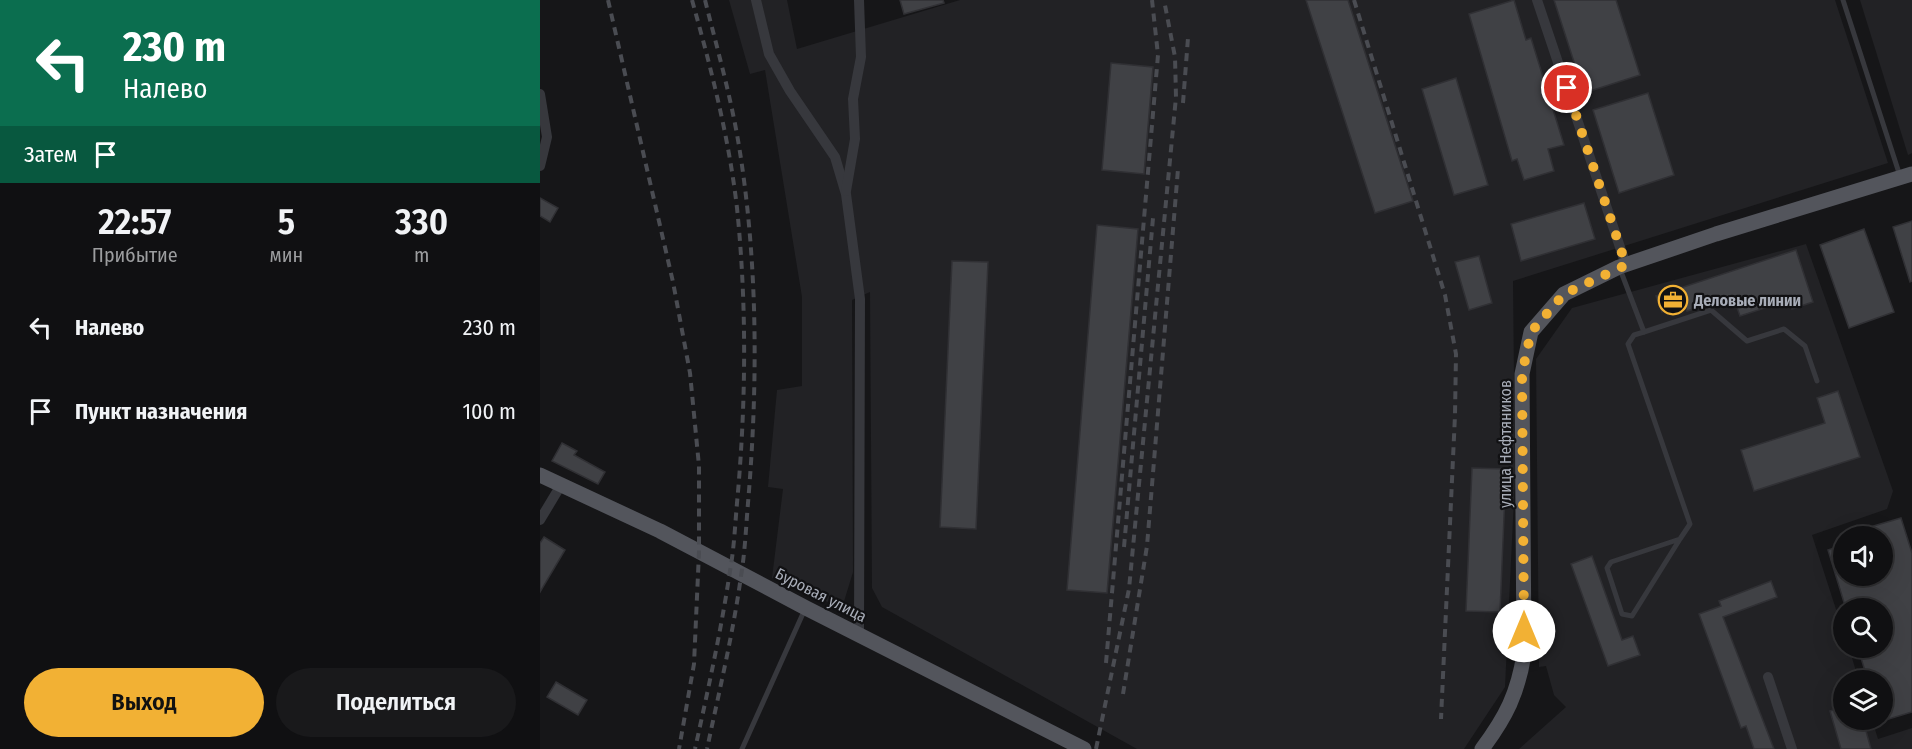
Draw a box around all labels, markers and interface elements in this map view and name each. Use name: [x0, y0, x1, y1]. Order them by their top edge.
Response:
text: 230 m: [123, 22, 226, 72]
icon: left: [24, 24, 102, 102]
pin: [1541, 62, 1592, 113]
icon: arrive: [1550, 71, 1583, 104]
text: Налево: [123, 73, 207, 105]
icon: arrive: [89, 138, 122, 171]
text: Затем: [24, 141, 77, 168]
text: 22:57: [98, 200, 171, 244]
text: 5: [278, 200, 295, 244]
text: 330: [395, 200, 448, 244]
text: Прибытие: [92, 243, 178, 267]
text: мин: [270, 243, 303, 267]
text: m: [414, 243, 429, 267]
office icon: Деловые линии: [1657, 284, 1689, 316]
place label: Деловые линии: [1693, 291, 1801, 310]
icon: left: [24, 311, 57, 344]
text: Налево: [75, 314, 144, 341]
text: 230 m: [463, 314, 516, 341]
street label: улица Нефтяников: [1496, 380, 1515, 508]
icon: arrive: [24, 395, 57, 428]
text: Пункт назначения: [75, 398, 247, 425]
text: 100 m: [462, 398, 516, 425]
map controls: [1833, 526, 1893, 730]
button: sound: [1833, 526, 1893, 586]
street label: Буровая улица: [772, 564, 870, 626]
button: search: [1833, 598, 1893, 658]
position arrow: [1492, 599, 1556, 663]
button: Выход: [24, 668, 264, 737]
button: Поделиться: [276, 668, 516, 737]
button: layers: [1833, 670, 1893, 730]

